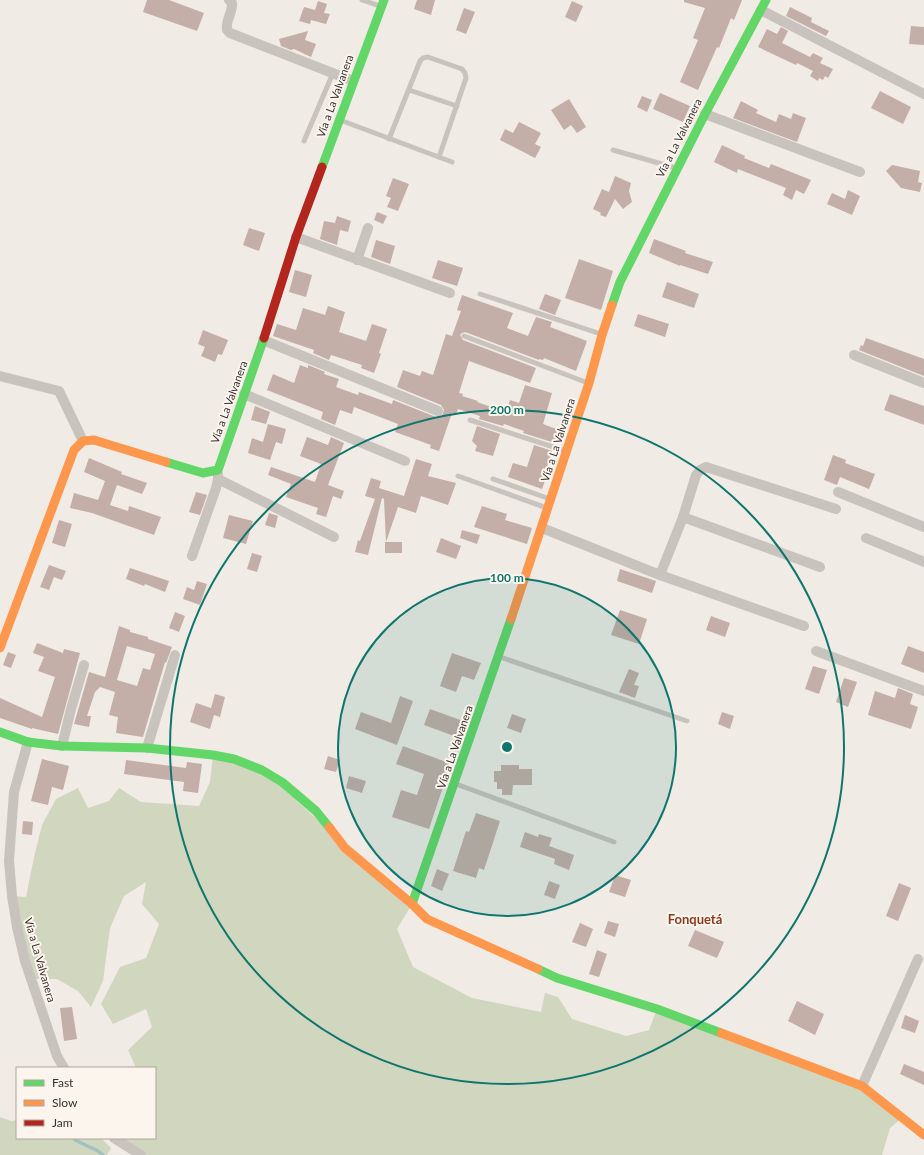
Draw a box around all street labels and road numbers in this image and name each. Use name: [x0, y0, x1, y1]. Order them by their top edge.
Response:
street label: Vía a La Valvanera: [314, 53, 356, 139]
street label: Vía a La Valvanera: [653, 96, 704, 179]
street label: Vía a La Valvanera: [208, 359, 250, 445]
street label: Vía a La Valvanera: [538, 396, 577, 483]
street label: Vía a La Valvanera: [434, 704, 475, 790]
street label: Vía a La Valvanera: [22, 916, 59, 1003]

